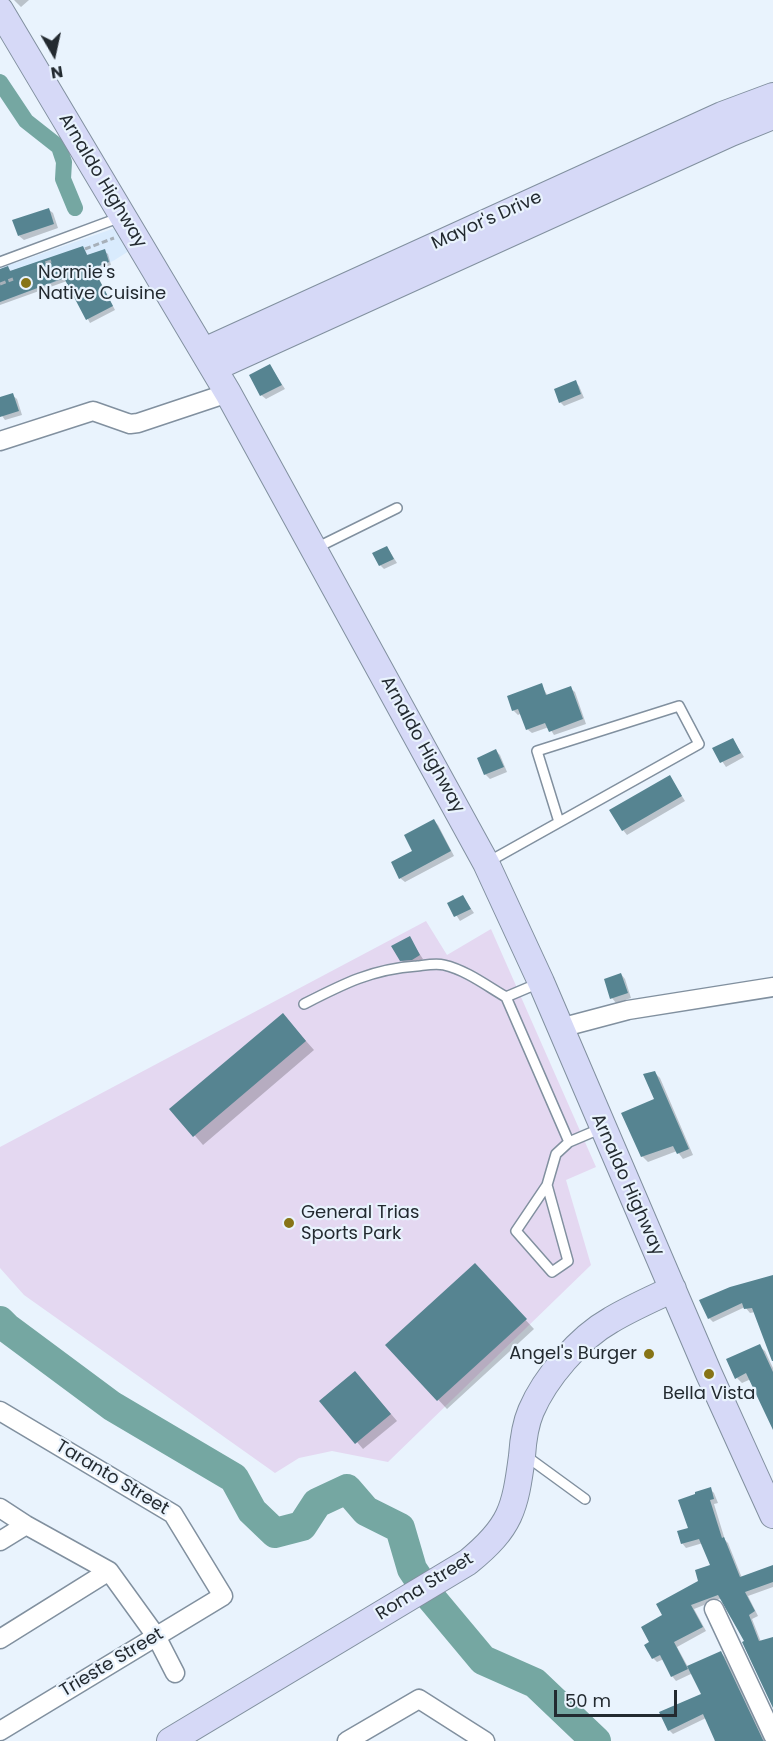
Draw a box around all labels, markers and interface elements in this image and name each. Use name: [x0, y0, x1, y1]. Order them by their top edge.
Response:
north arrow: [24, 24, 84, 84]
text: N: [49, 60, 65, 85]
street label: Arnaldo Highway: [53, 110, 151, 252]
street label: Mayor's Drive: [429, 187, 545, 255]
place label: Normie's Native Cuisine: [38, 262, 166, 304]
marker: Normie's Native Cuisine: [19, 276, 33, 290]
street label: Arnaldo Highway: [375, 673, 469, 817]
street label: Arnaldo Highway: [586, 1111, 668, 1259]
place label: General Trias Sports Park: [301, 1202, 419, 1244]
marker: General Trias Sports Park: [282, 1216, 296, 1230]
place label: Angel's Burger: [509, 1343, 637, 1365]
marker: Angel's Burger: [642, 1347, 656, 1361]
marker: Bella Vista: [702, 1367, 716, 1381]
place label: Bella Vista: [663, 1383, 755, 1405]
street label: Taranto Street: [52, 1436, 172, 1520]
street label: Roma Street: [372, 1549, 478, 1625]
street label: Trieste Street: [56, 1624, 168, 1702]
scale bar: [557, 1678, 680, 1716]
text: 50 m: [565, 1688, 611, 1713]

